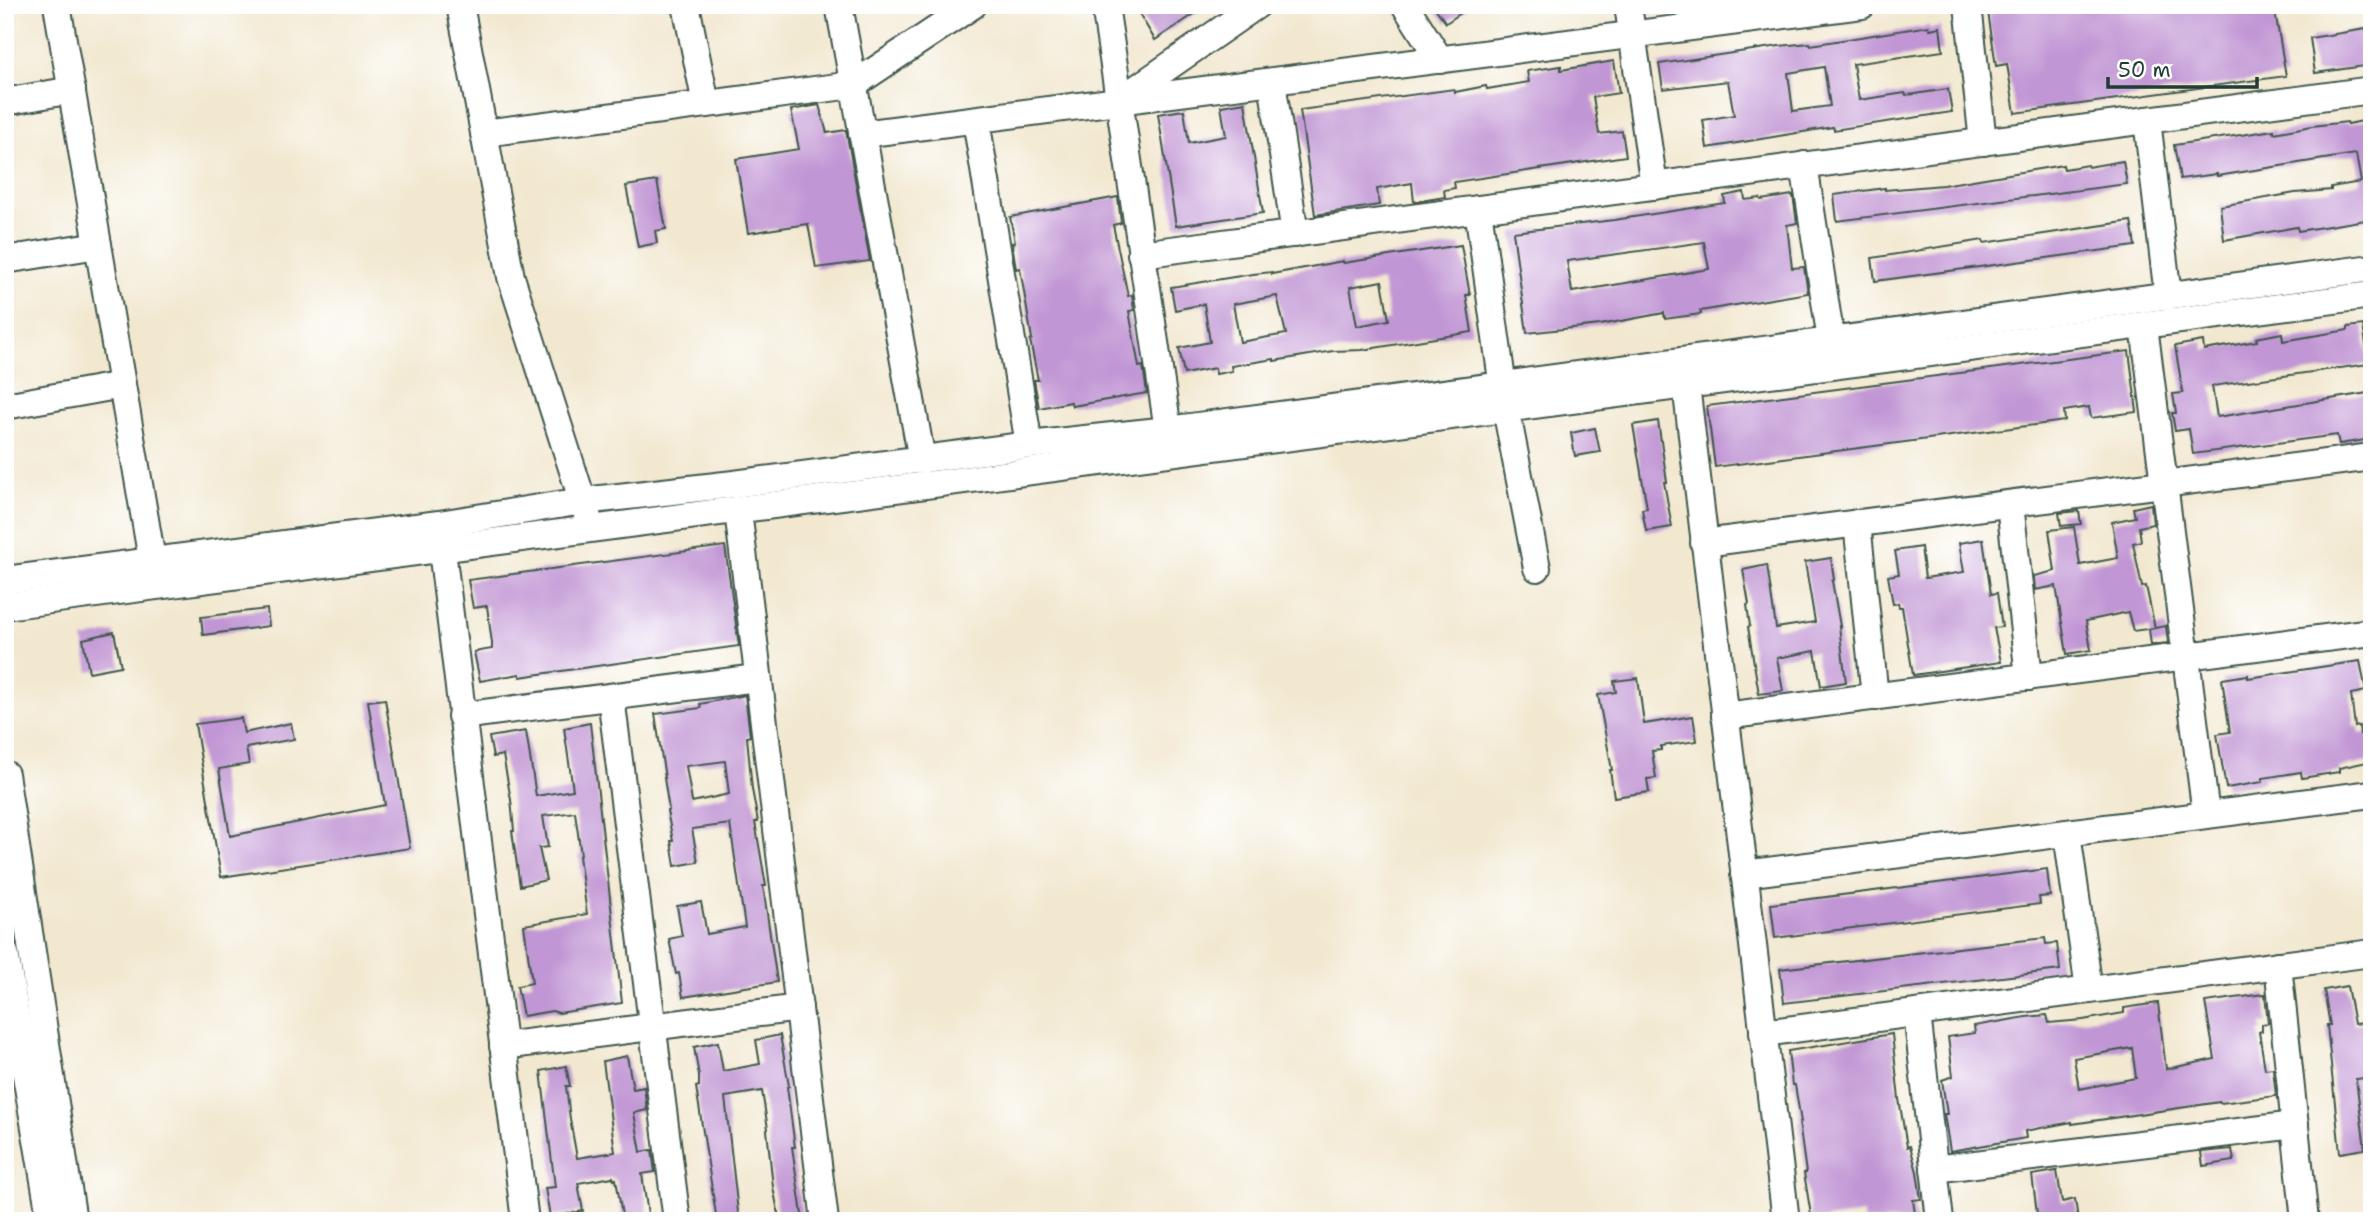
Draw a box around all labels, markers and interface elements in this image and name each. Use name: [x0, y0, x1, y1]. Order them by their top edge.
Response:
scale bar: [2108, 46, 2256, 90]
text: 50 m: [2118, 56, 2171, 84]

